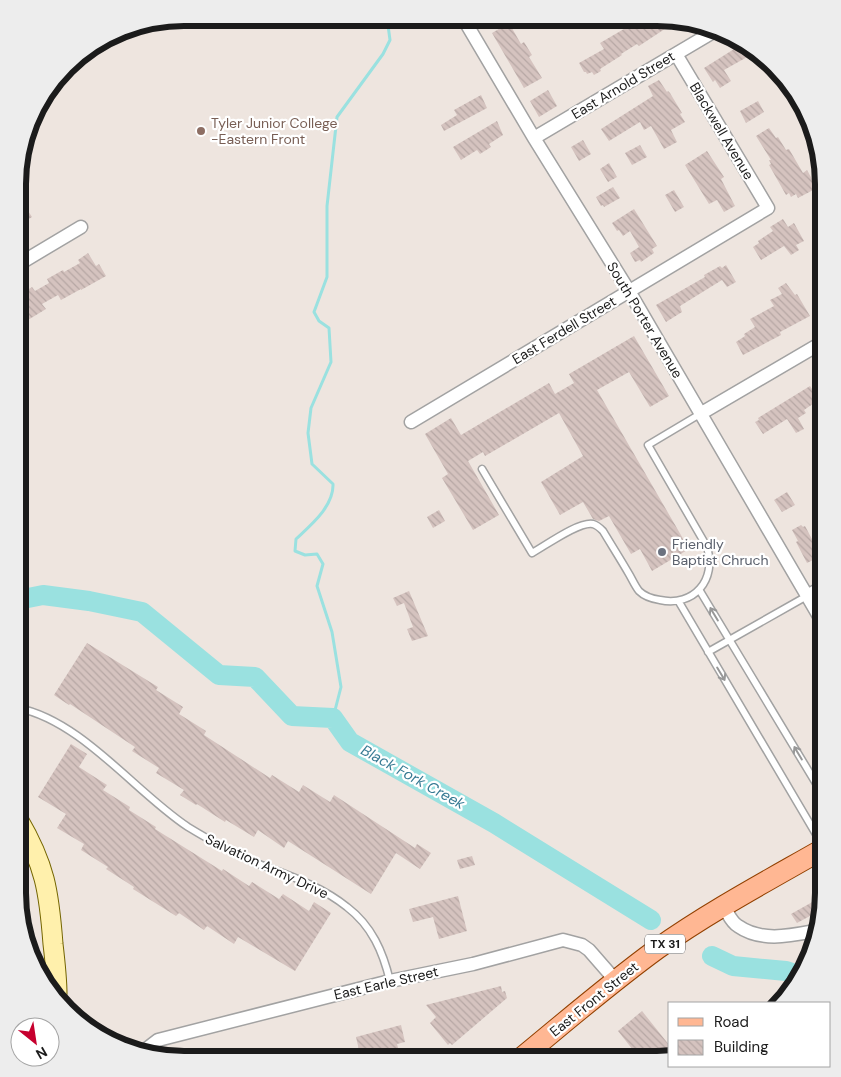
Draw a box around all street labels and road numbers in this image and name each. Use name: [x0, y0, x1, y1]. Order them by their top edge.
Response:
street label: East Arnold Street: [568, 47, 678, 123]
street label: Blackwell Avenue: [686, 79, 758, 183]
street label: South Porter Avenue: [603, 259, 687, 382]
street label: East Ferdell Street: [509, 292, 619, 368]
street label: Salvation Army Drive: [203, 830, 331, 902]
road number: TX 31: [645, 934, 685, 954]
street label: East Front Street: [546, 958, 642, 1040]
street label: East Earle Street: [332, 962, 440, 1004]

